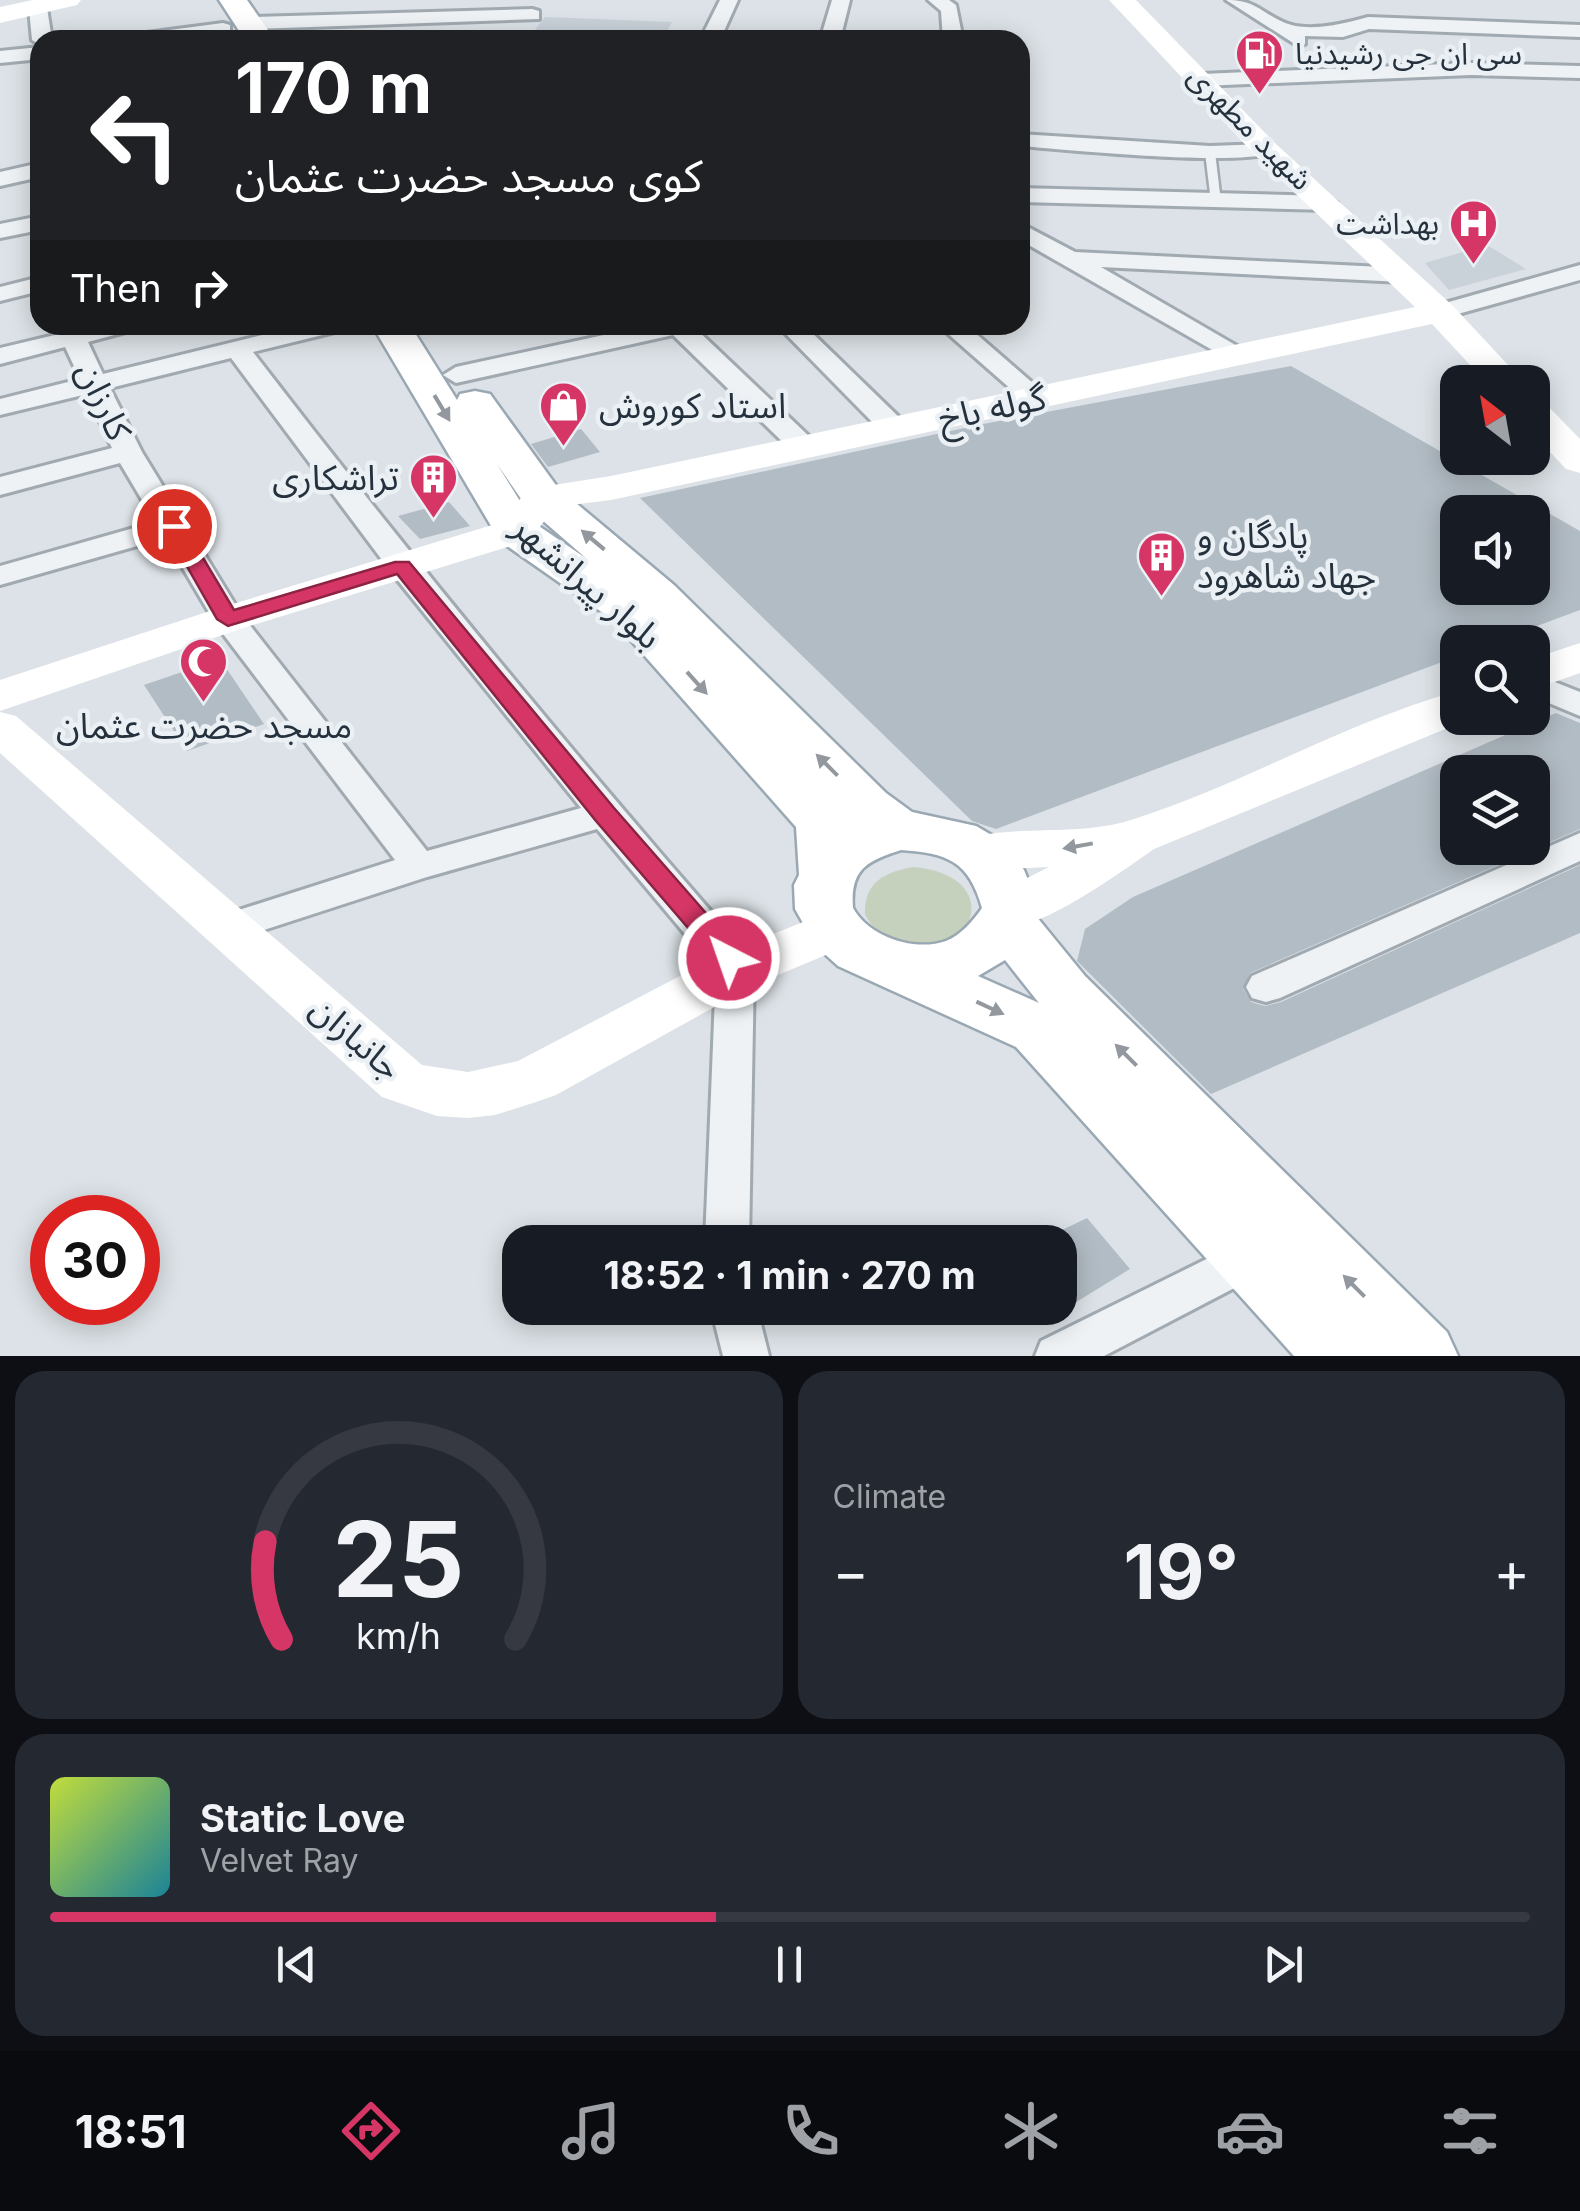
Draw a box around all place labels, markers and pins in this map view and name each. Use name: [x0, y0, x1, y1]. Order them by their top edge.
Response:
fuel station icon: سی ان جی رشیدنیا: [1234, 28, 1286, 96]
place label: سی ان جی رشیدنیا: [1295, 35, 1522, 71]
hospital icon: بهداشت: [1448, 198, 1500, 266]
place label: بهداشت: [1336, 205, 1439, 241]
shop icon: استاد کوروش: [538, 380, 590, 448]
place label: استاد کوروش: [599, 384, 786, 427]
building icon: تراشکاری: [408, 452, 460, 520]
place label: تراشکاری: [272, 456, 399, 499]
pin: [132, 484, 217, 569]
place label: پادگان و جهاد شاهرود: [1197, 514, 1376, 596]
building icon: پادگان و جهاد شاهرود: [1136, 530, 1188, 598]
mosque icon: مسجد حضرت عثمان: [178, 636, 230, 704]
place label: مسجد حضرت عثمان: [56, 704, 352, 746]

